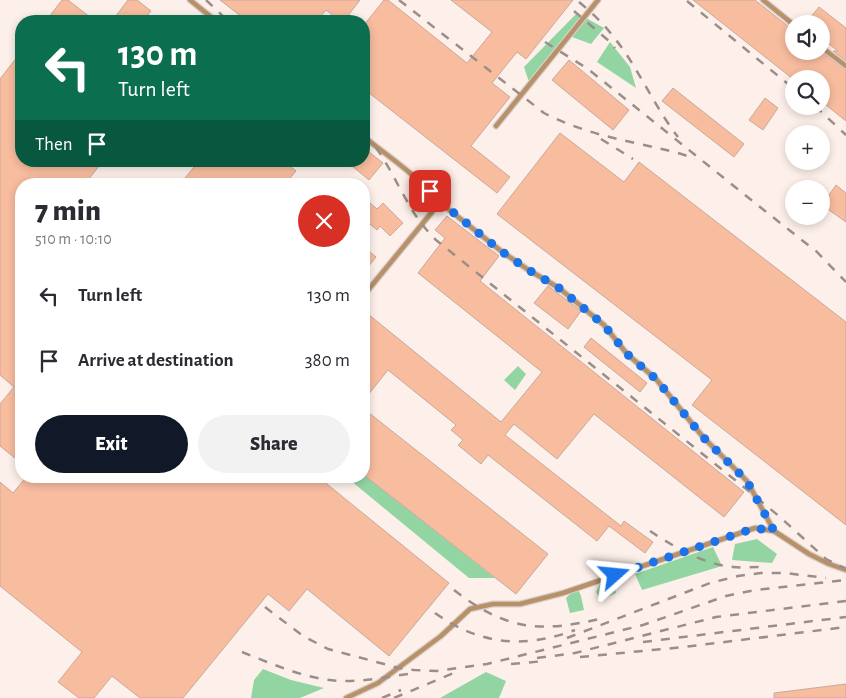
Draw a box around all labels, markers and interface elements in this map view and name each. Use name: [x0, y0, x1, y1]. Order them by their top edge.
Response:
map controls: [785, 15, 830, 225]
button: sound: [785, 15, 830, 60]
icon: left: [35, 35, 100, 100]
text: 130 m: [118, 37, 197, 72]
button: search: [785, 70, 830, 115]
text: Turn left: [118, 78, 190, 100]
button: +: [785, 125, 830, 170]
icon: arrive: [83, 130, 111, 158]
text: Then: [35, 135, 73, 154]
pin: [409, 170, 451, 212]
icon: arrive: [416, 177, 444, 205]
button: −: [785, 180, 830, 225]
button: close: [298, 195, 350, 247]
text: 7 min: [35, 196, 101, 226]
text: 510 m · 10:10: [35, 231, 112, 247]
icon: left: [35, 282, 63, 310]
text: Turn left: [78, 286, 142, 305]
text: 130 m: [307, 286, 350, 305]
icon: arrive: [35, 347, 63, 375]
text: Arrive at destination: [78, 351, 234, 370]
text: 380 m: [305, 351, 350, 370]
button: Exit: [35, 415, 188, 473]
button: Share: [198, 415, 350, 473]
position arrow: [588, 548, 640, 600]

